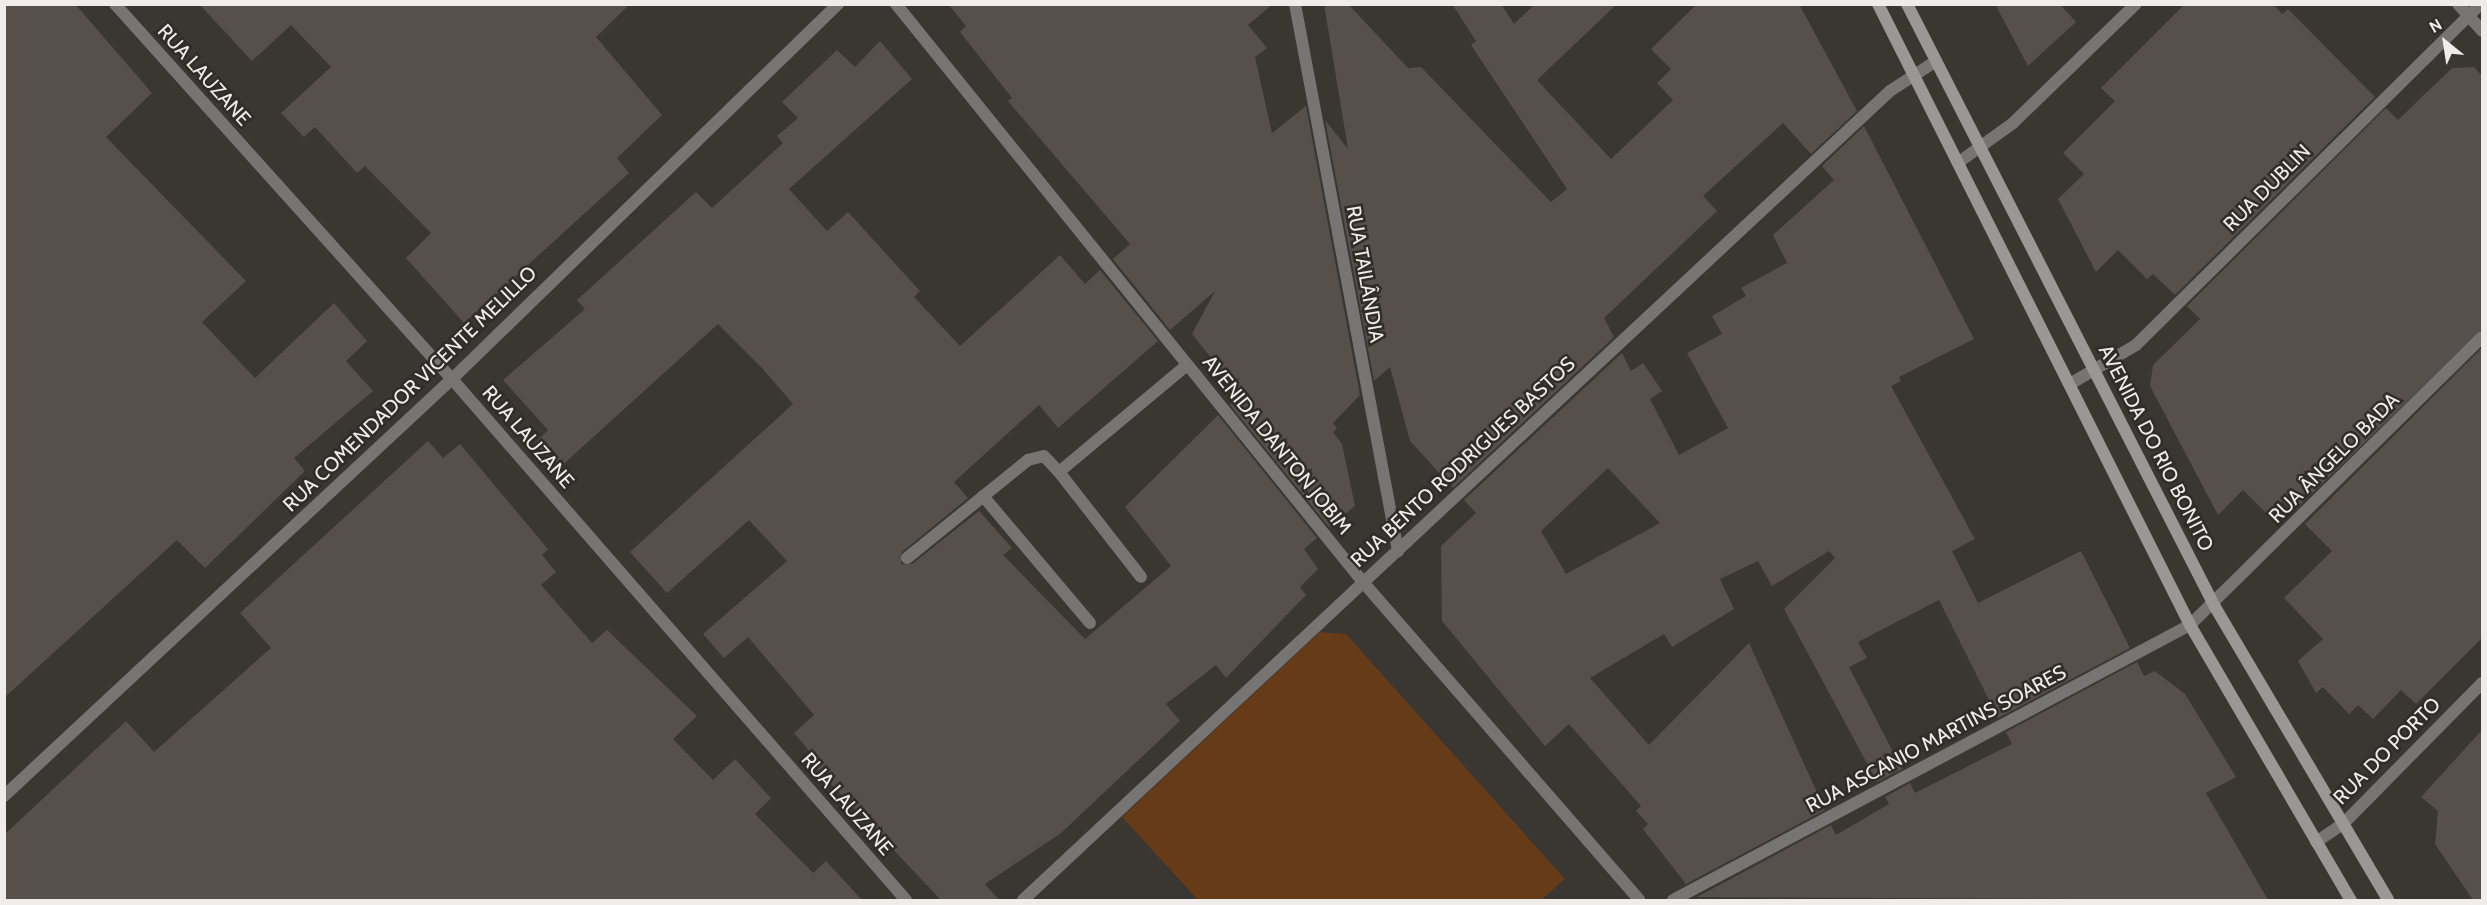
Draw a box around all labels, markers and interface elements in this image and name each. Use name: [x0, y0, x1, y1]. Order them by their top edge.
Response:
north arrow: [2415, 12, 2475, 72]
text: N: [2426, 15, 2445, 37]
street label: RUA LAUZANE: [152, 19, 256, 131]
street label: RUA DUBLIN: [2218, 139, 2316, 237]
street label: RUA TAILÂNDIA: [1341, 204, 1389, 344]
street label: RUA COMENDADOR VICENTE MELILLO: [278, 261, 542, 517]
street label: AVENIDA DO RIO BONITO: [2093, 341, 2219, 555]
street label: AVENIDA DANTON JOBIM: [1197, 351, 1357, 539]
street label: RUA BENTO RODRIGUES BASTOS: [1346, 352, 1580, 572]
street label: RUA LAUZANE: [477, 381, 579, 493]
street label: RUA ÂNGELO BADA: [2264, 388, 2404, 528]
street label: RUA ASCANIO MARTINS SOARES: [1802, 660, 2070, 818]
street label: RUA DO PORTO: [2328, 692, 2446, 810]
street label: RUA LAUZANE: [796, 748, 898, 860]

